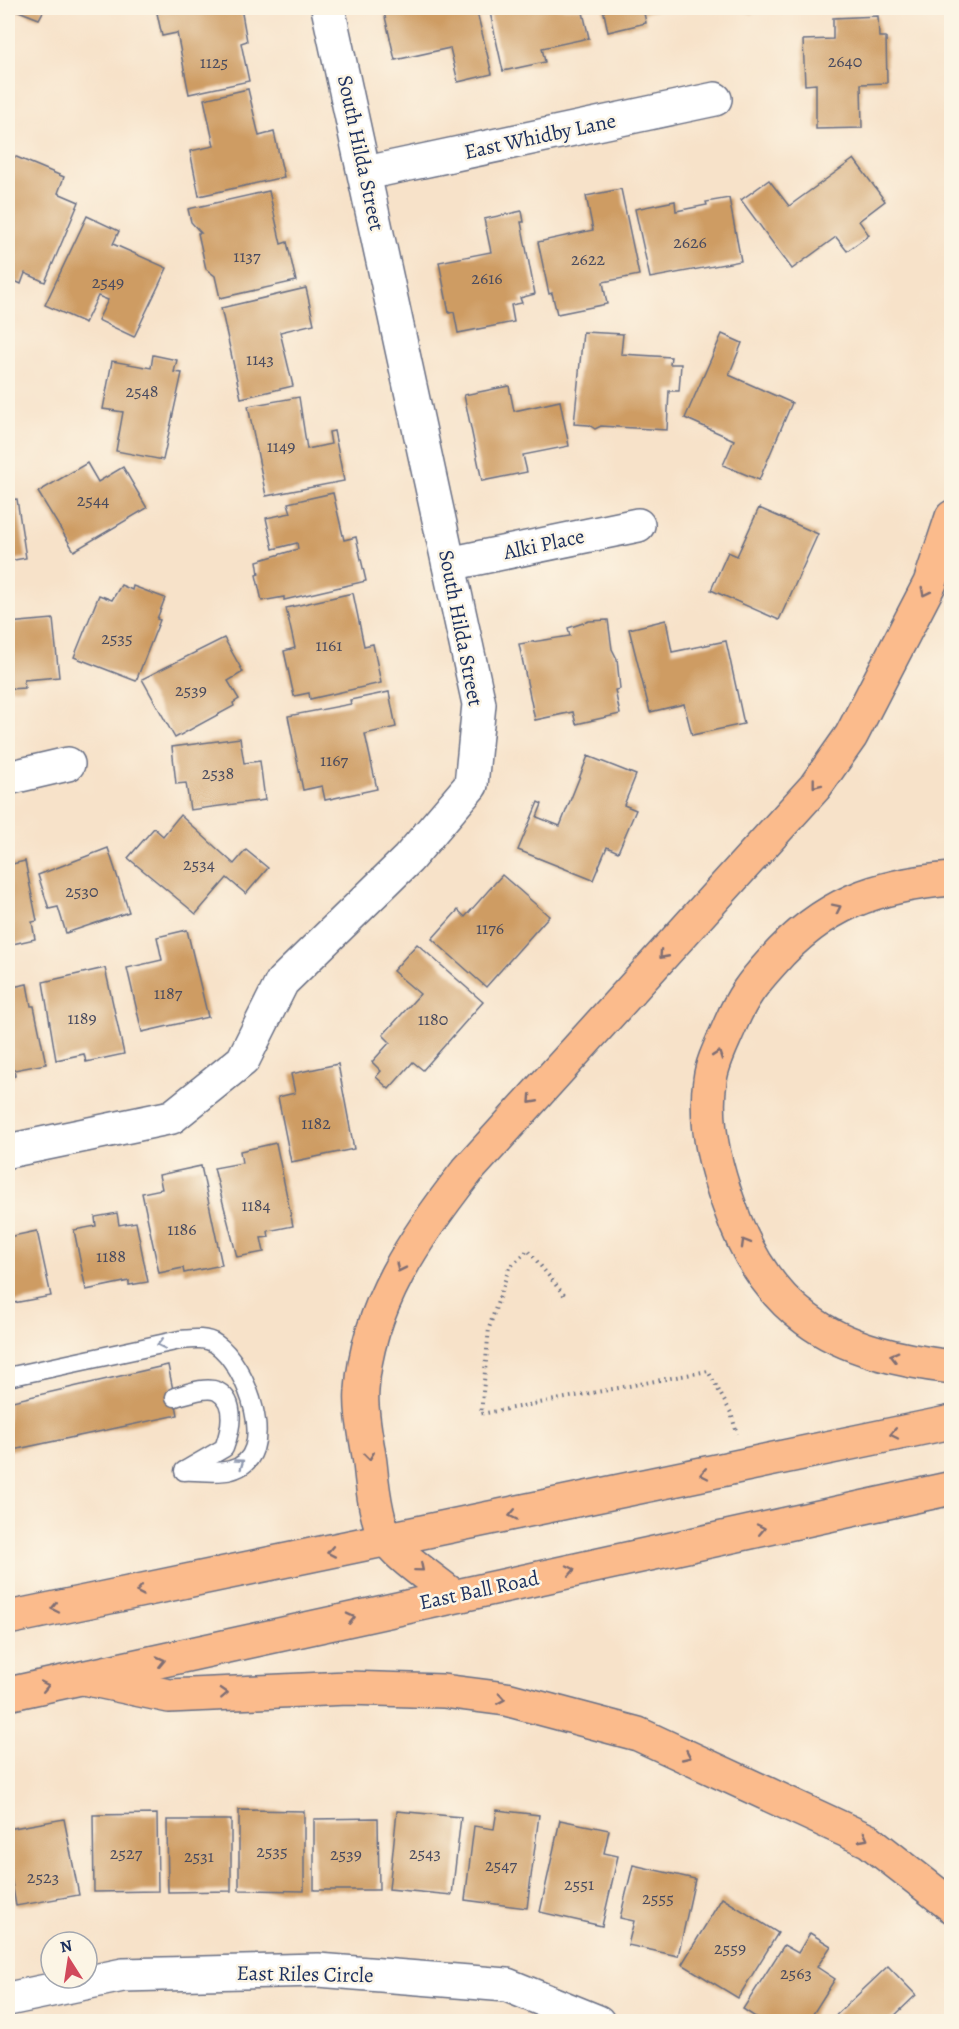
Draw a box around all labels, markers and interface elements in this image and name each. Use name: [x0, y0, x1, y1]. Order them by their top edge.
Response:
house number: 2640: [828, 49, 862, 73]
house number: 1125: [200, 50, 228, 74]
street label: South Hilda Street: [331, 73, 391, 233]
street label: East Whidby Lane: [462, 106, 618, 166]
house number: 2626: [673, 230, 707, 254]
house number: 1137: [233, 244, 261, 268]
house number: 2622: [571, 247, 605, 271]
house number: 2616: [471, 266, 503, 290]
house number: 2549: [92, 270, 124, 294]
house number: 1143: [246, 347, 274, 371]
house number: 2548: [125, 379, 159, 403]
house number: 1149: [267, 434, 295, 458]
house number: 2544: [77, 488, 109, 512]
street label: Alki Place: [500, 522, 587, 566]
street label: South Hilda Street: [432, 548, 490, 708]
one-way arrow: [921, 585, 933, 596]
house number: 2535: [101, 626, 133, 650]
house number: 1161: [316, 633, 342, 657]
house number: 2539: [175, 678, 207, 702]
house number: 1167: [320, 748, 349, 772]
house number: 2538: [202, 761, 234, 785]
one-way arrow: [813, 777, 824, 788]
house number: 2534: [183, 852, 215, 876]
house number: 2530: [65, 879, 99, 903]
one-way arrow: [831, 903, 842, 915]
house number: 1176: [476, 916, 504, 940]
one-way arrow: [659, 949, 670, 959]
house number: 1187: [154, 981, 183, 1005]
house number: 1189: [67, 1006, 97, 1030]
house number: 1180: [418, 1007, 448, 1031]
one-way arrow: [711, 1050, 723, 1061]
one-way arrow: [528, 1093, 539, 1103]
house number: 1182: [301, 1111, 331, 1135]
house number: 1184: [241, 1193, 271, 1217]
house number: 1186: [167, 1217, 197, 1241]
one-way arrow: [740, 1239, 752, 1249]
house number: 1188: [96, 1244, 126, 1268]
one-way arrow: [396, 1262, 408, 1273]
one-way arrow: [156, 1337, 166, 1350]
one-way arrow: [889, 1351, 899, 1364]
one-way arrow: [890, 1427, 900, 1440]
one-way arrow: [362, 1451, 375, 1460]
one-way arrow: [233, 1459, 244, 1470]
one-way arrow: [699, 1467, 709, 1480]
one-way arrow: [508, 1508, 518, 1521]
one-way arrow: [756, 1523, 766, 1536]
one-way arrow: [326, 1545, 336, 1558]
one-way arrow: [413, 1561, 424, 1572]
street label: East Ball Road: [417, 1563, 542, 1616]
one-way arrow: [565, 1564, 575, 1577]
one-way arrow: [135, 1583, 145, 1596]
one-way arrow: [50, 1601, 60, 1614]
one-way arrow: [346, 1612, 356, 1625]
one-way arrow: [156, 1655, 166, 1668]
one-way arrow: [40, 1680, 50, 1693]
one-way arrow: [219, 1687, 228, 1700]
one-way arrow: [497, 1692, 506, 1704]
one-way arrow: [680, 1749, 691, 1761]
one-way arrow: [857, 1831, 868, 1843]
house number: 2535: [256, 1839, 288, 1863]
house number: 2527: [110, 1841, 143, 1865]
house number: 2543: [409, 1841, 441, 1865]
house number: 2539: [330, 1842, 362, 1866]
house number: 2531: [184, 1844, 214, 1868]
house number: 2547: [485, 1853, 517, 1877]
house number: 2523: [27, 1865, 59, 1889]
house number: 2551: [564, 1872, 594, 1896]
house number: 2555: [642, 1886, 674, 1910]
north arrow: [39, 1930, 99, 1990]
text: N: [58, 1934, 74, 1958]
house number: 2559: [714, 1936, 746, 1960]
street label: East Riles Circle: [236, 1959, 374, 1989]
house number: 2563: [780, 1961, 812, 1985]

